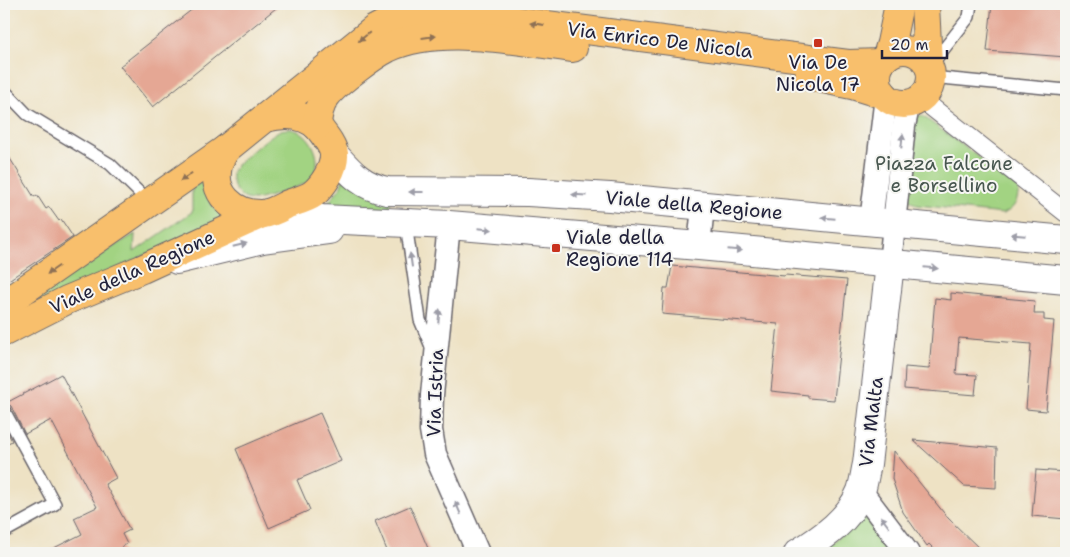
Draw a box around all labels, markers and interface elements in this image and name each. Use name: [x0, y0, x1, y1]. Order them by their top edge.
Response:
street label: Via Enrico De Nicola: [566, 16, 754, 64]
one-way arrow: [529, 20, 545, 28]
scale bar: [882, 28, 948, 60]
one-way arrow: [358, 32, 371, 43]
one-way arrow: [421, 33, 437, 41]
text: 20 m: [890, 35, 929, 55]
marker: Via De Nicola 17: [812, 37, 824, 49]
place label: Via De Nicola 17: [776, 50, 860, 97]
one-way arrow: [898, 132, 906, 148]
park label: Piazza Falcone e Borsellino: [875, 151, 1013, 198]
one-way arrow: [179, 172, 193, 182]
street label: Viale della Regione: [604, 185, 784, 225]
one-way arrow: [408, 188, 424, 196]
one-way arrow: [570, 191, 586, 199]
one-way arrow: [819, 214, 835, 222]
street label: Viale della Regione: [46, 224, 218, 320]
one-way arrow: [478, 225, 494, 233]
place label: Viale della Regione 114: [566, 225, 674, 272]
one-way arrow: [1009, 231, 1025, 239]
one-way arrow: [233, 241, 248, 249]
marker: Viale della Regione 114: [550, 242, 562, 254]
one-way arrow: [727, 246, 743, 254]
one-way arrow: [407, 252, 415, 268]
one-way arrow: [924, 264, 940, 272]
one-way arrow: [46, 265, 60, 275]
one-way arrow: [436, 308, 444, 324]
street label: Via Istria: [421, 348, 449, 438]
street label: Via Malta: [853, 375, 889, 469]
one-way arrow: [454, 501, 462, 516]
one-way arrow: [879, 516, 890, 529]

